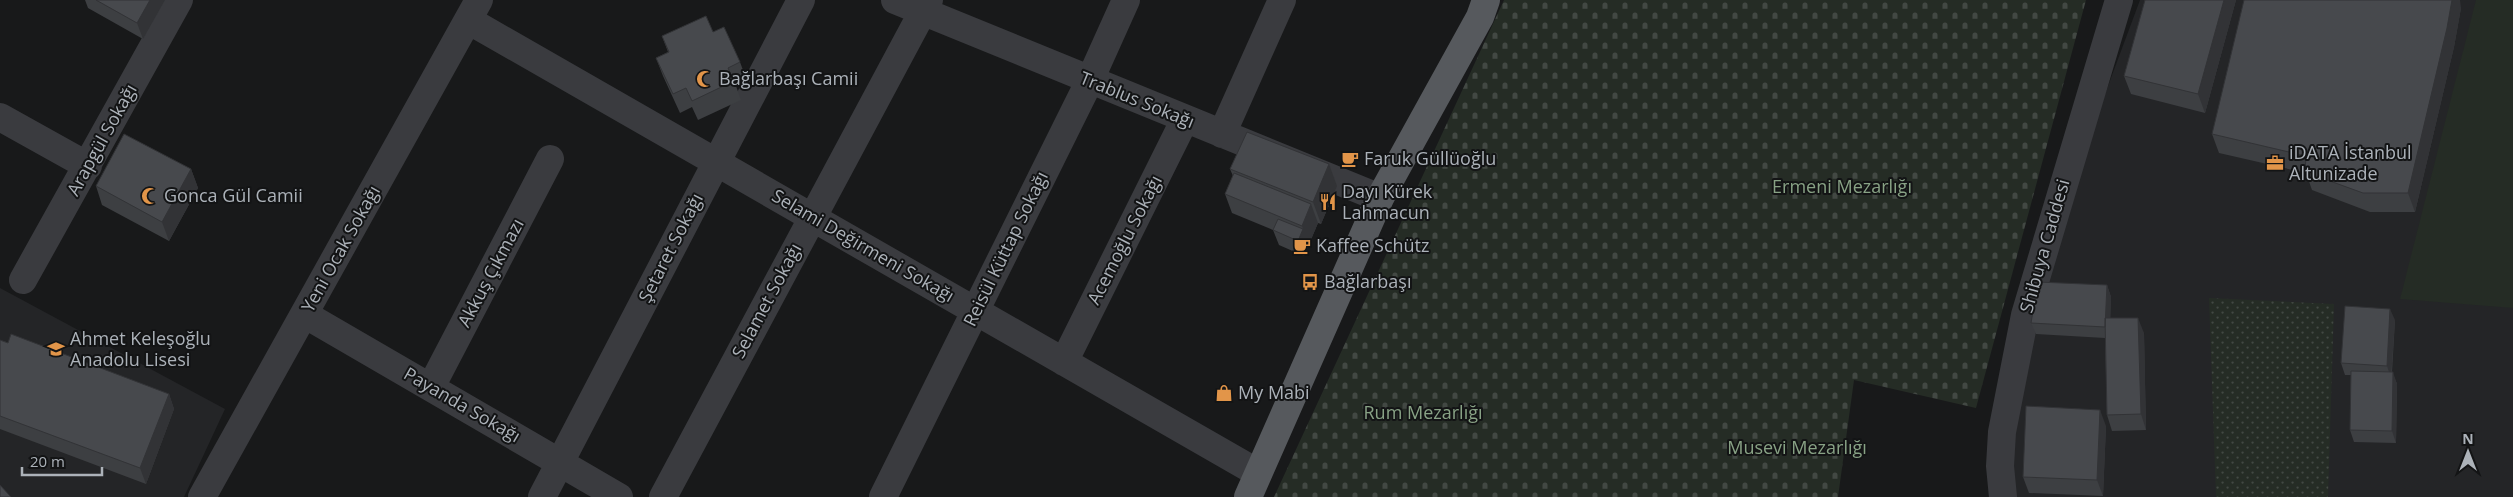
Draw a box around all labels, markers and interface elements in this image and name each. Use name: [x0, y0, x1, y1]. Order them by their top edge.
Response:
street label: Trablus Sokağı: [1077, 65, 1198, 133]
place label: Bağlarbaşı Camii: [719, 66, 858, 90]
mosque icon: Bağlarbaşı Camii: [695, 69, 715, 89]
street label: Arapgül Sokağı: [61, 79, 142, 200]
place label: iDATA İstanbul Altunizade: [2289, 140, 2412, 185]
place label: Faruk Güllüoğlu: [1364, 146, 1496, 170]
cafe icon: Faruk Güllüoğlu: [1340, 149, 1360, 169]
office icon: iDATA İstanbul Altunizade: [2265, 153, 2285, 173]
street label: Reisül Küttap Sokağı: [957, 167, 1053, 330]
street label: Acemoğlu Sokağı: [1081, 171, 1167, 308]
park label: Ermeni Mezarlığı: [1772, 174, 1912, 198]
street label: Shibuya Caddesi: [2014, 176, 2075, 315]
place label: Dayı Kürek Lahmacun: [1342, 179, 1433, 224]
street label: Yeni Ocak Sokağı: [295, 181, 385, 316]
place label: Gonca Gül Camii: [164, 183, 303, 207]
street label: Selami Değirmeni Sokağı: [768, 183, 959, 307]
mosque icon: Gonca Gül Camii: [140, 186, 160, 206]
street label: Şetaret Sokağı: [632, 189, 708, 306]
restaurant icon: Dayı Kürek Lahmacun: [1318, 192, 1338, 212]
street label: Akkuş Çıkmazı: [451, 214, 529, 331]
place label: Kaffee Schütz: [1316, 233, 1429, 257]
cafe icon: Kaffee Schütz: [1292, 236, 1312, 256]
street label: Selamet Sokağı: [726, 239, 806, 362]
place label: Bağlarbaşı: [1324, 269, 1411, 293]
bus stop icon: Bağlarbaşı: [1300, 272, 1320, 292]
place label: Ahmet Keleşoğlu Anadolu Lisesi: [70, 326, 211, 371]
school or university icon: Ahmet Keleşoğlu Anadolu Lisesi: [46, 339, 66, 359]
street label: Payanda Sokağı: [400, 361, 525, 447]
place label: My Mabi: [1238, 380, 1310, 404]
shop icon: My Mabi: [1214, 383, 1234, 403]
park label: Rum Mezarlığı: [1364, 400, 1483, 424]
north arrow: [2443, 427, 2493, 477]
text: N: [2462, 429, 2474, 448]
park label: Musevi Mezarlığı: [1727, 435, 1867, 459]
scale bar: [22, 444, 102, 476]
text: 20 m: [30, 451, 65, 471]

